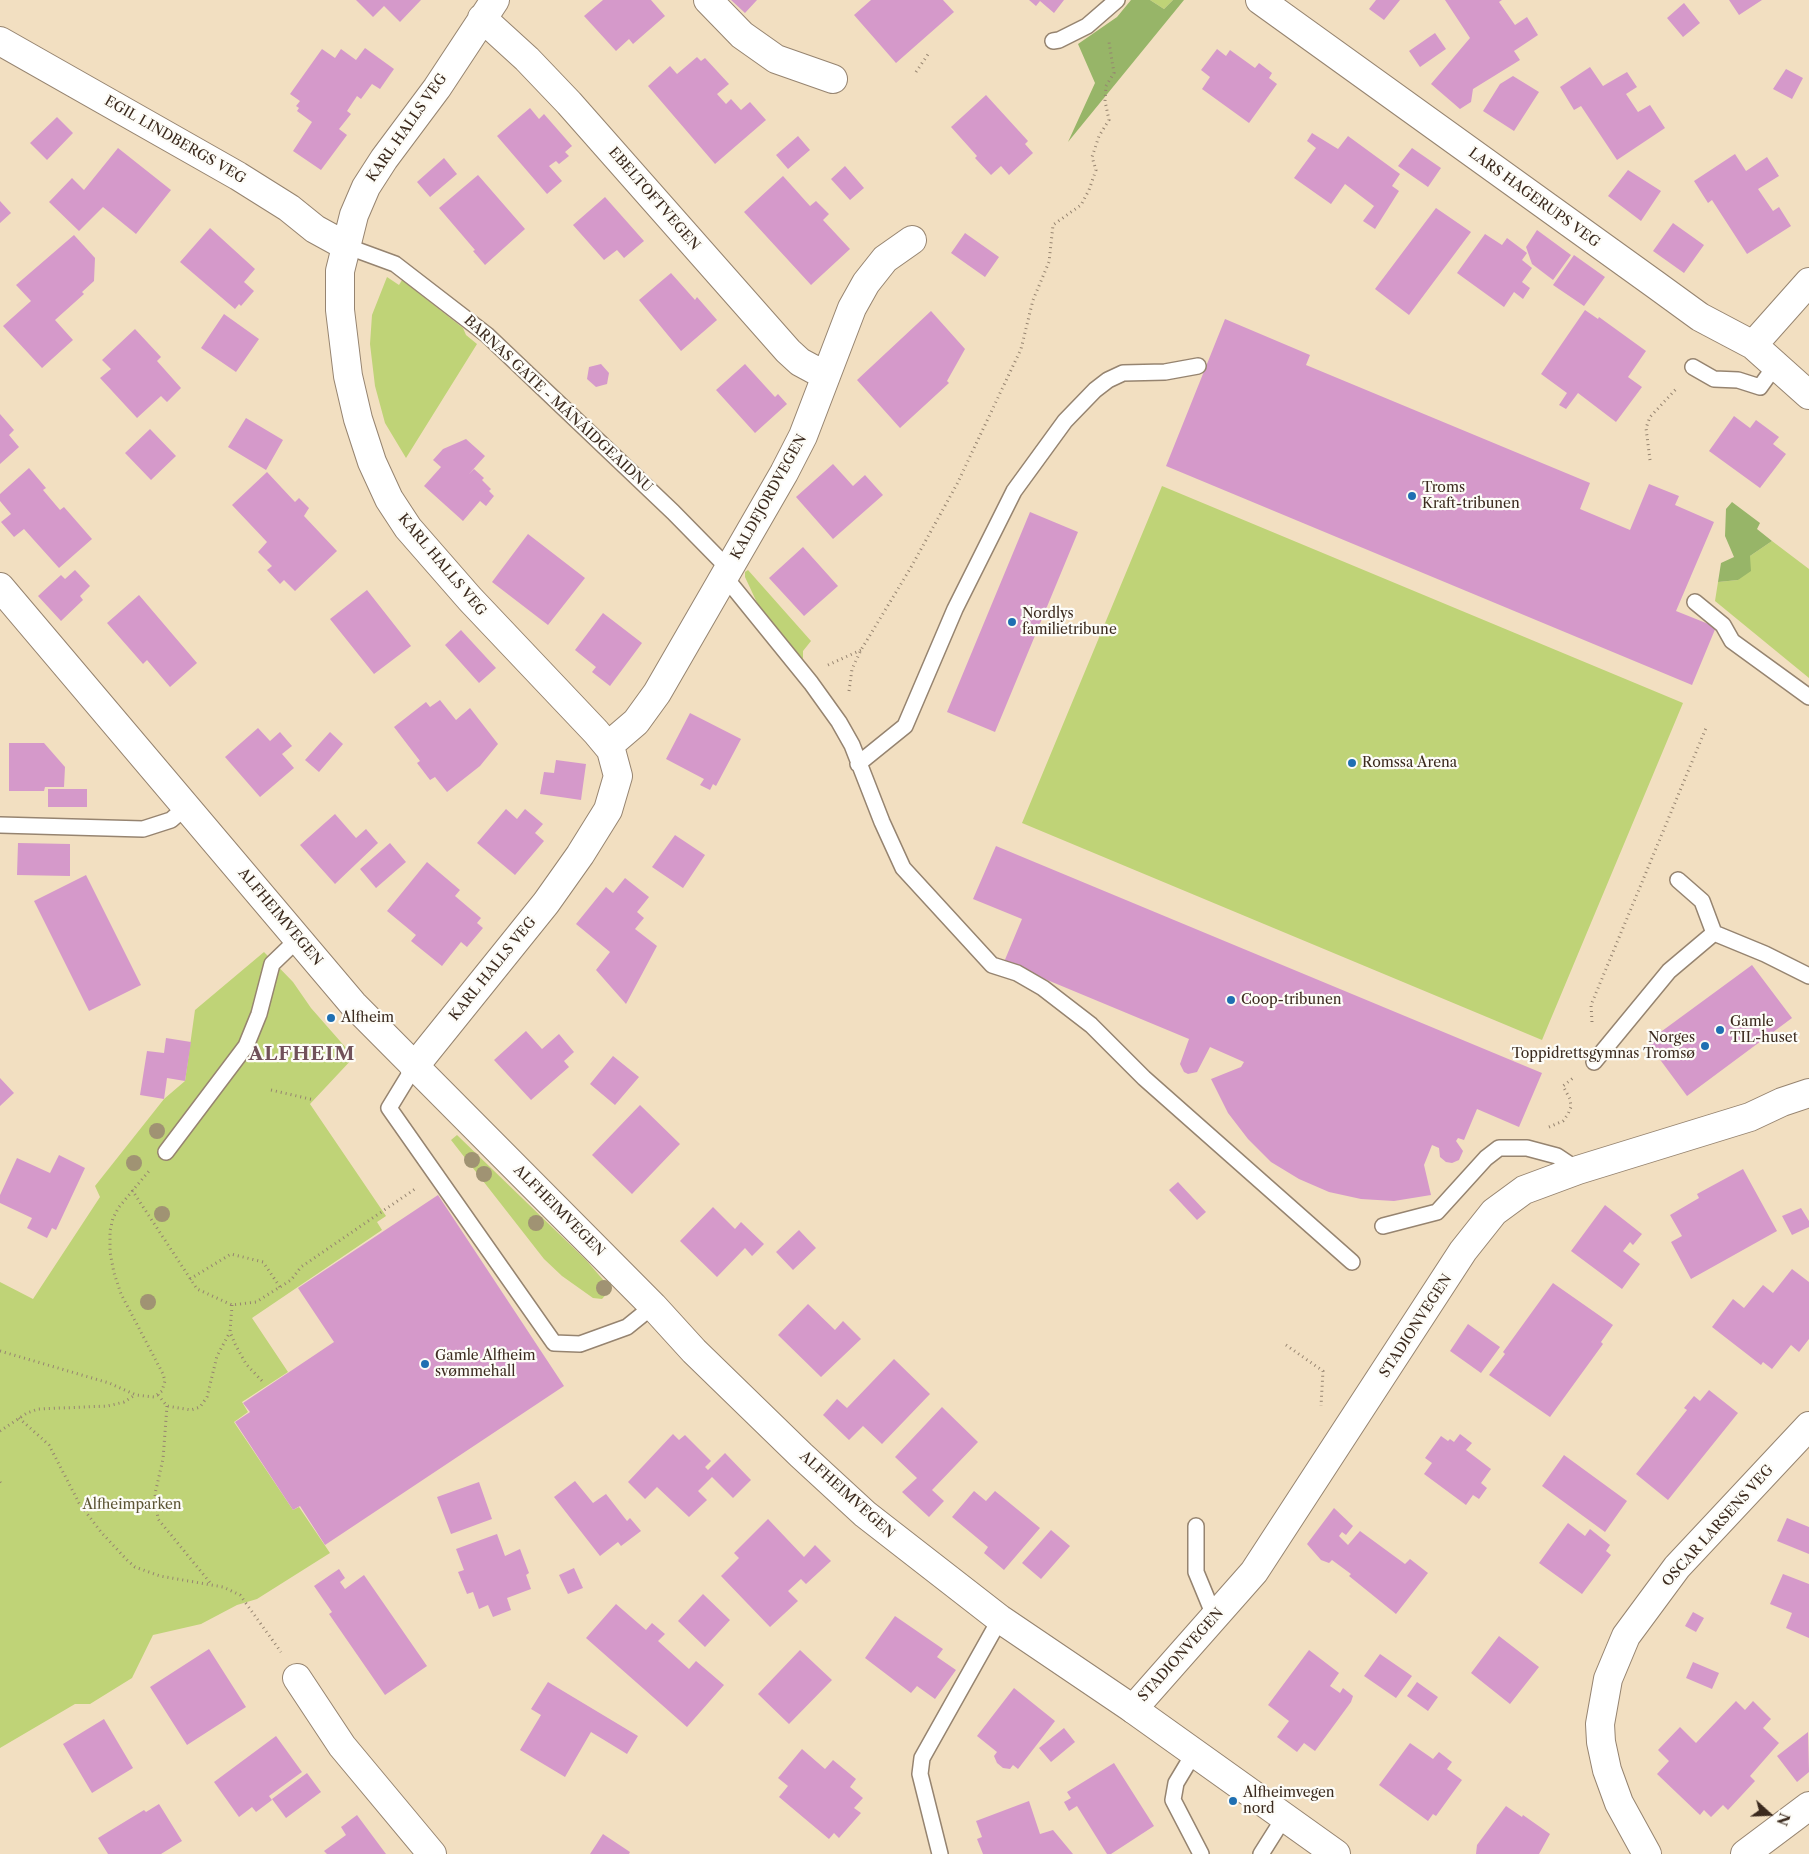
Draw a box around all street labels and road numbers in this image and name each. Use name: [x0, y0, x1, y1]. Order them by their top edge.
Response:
street label: KARL HALLS VEG: [363, 71, 451, 185]
street label: EGIL LINDBERGS VEG: [101, 93, 249, 187]
street label: EBELTOFTVEGEN: [605, 144, 703, 254]
street label: LARS HAGERUPS VEG: [1465, 145, 1603, 251]
street label: BARNAS GATE - MÁNÁIDGEAIDNU: [460, 312, 656, 496]
street label: KALDFJORDVEGEN: [728, 431, 810, 563]
street label: KARL HALLS VEG: [394, 510, 490, 620]
street label: ALFHEIMVEGEN: [234, 865, 326, 969]
street label: KARL HALLS VEG: [446, 914, 540, 1024]
street label: ALFHEIMVEGEN: [510, 1162, 608, 1260]
street label: STADIONVEGEN: [1376, 1271, 1456, 1381]
street label: ALFHEIMVEGEN: [796, 1448, 898, 1542]
street label: OSCAR LARSENS VEG: [1659, 1462, 1777, 1590]
street label: STADIONVEGEN: [1135, 1605, 1227, 1705]

